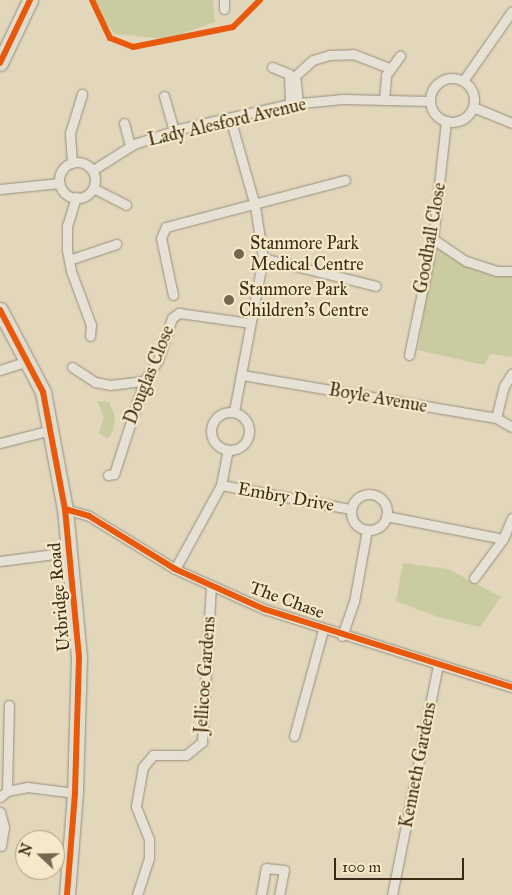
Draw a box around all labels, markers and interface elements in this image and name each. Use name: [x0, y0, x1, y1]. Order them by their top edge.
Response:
street label: Lady Alesford Avenue: [146, 93, 308, 151]
street label: Goodhall Close: [410, 181, 450, 295]
place label: Stanmore Park Medical Centre: [250, 233, 364, 276]
marker: Stanmore Park Medical Centre: [232, 247, 246, 261]
place label: Stanmore Park Children's Centre: [239, 279, 369, 322]
marker: Stanmore Park Children's Centre: [223, 294, 235, 306]
street label: Douglas Close: [119, 322, 179, 428]
street label: Boyle Avenue: [327, 379, 429, 417]
street label: Embry Drive: [236, 478, 336, 516]
street label: Uxbridge Road: [43, 542, 75, 652]
street label: The Chase: [247, 577, 327, 623]
street label: Jellicoe Gardens: [190, 616, 220, 734]
street label: Kenneth Gardens: [395, 700, 441, 830]
north arrow: [15, 830, 65, 880]
text: N: [16, 841, 37, 858]
scale bar: [337, 848, 467, 880]
text: 100 m: [342, 858, 381, 876]

